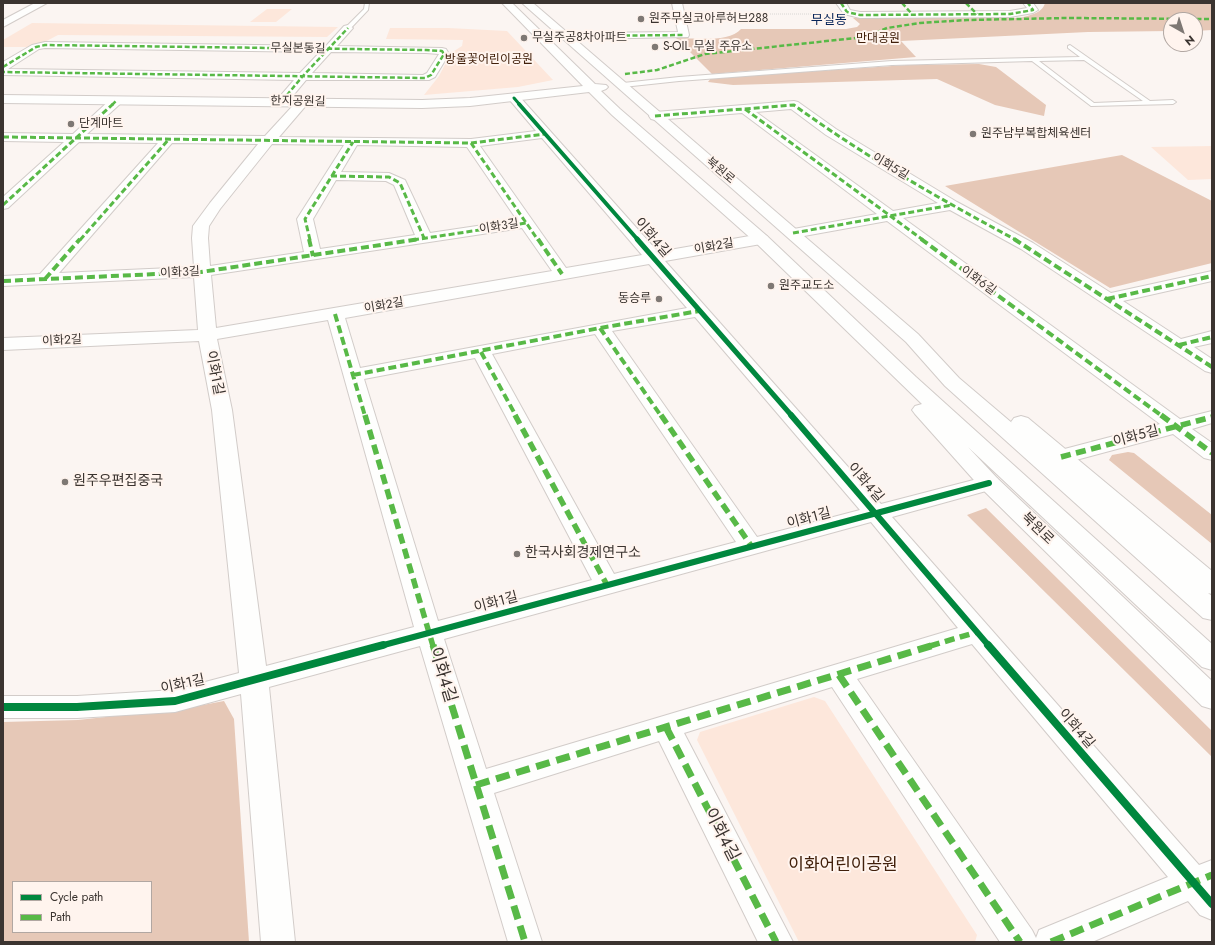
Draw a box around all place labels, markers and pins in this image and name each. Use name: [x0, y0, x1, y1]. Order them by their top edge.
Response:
place label: 원주무실코아루허브288: [649, 12, 768, 26]
marker: 원주무실코아루허브288: [636, 14, 646, 24]
place label: 무실주공8차아파트: [532, 31, 627, 45]
marker: 무실주공8차아파트: [519, 33, 529, 43]
place label: S-OIL 무실 주유소: [663, 40, 752, 54]
marker: S-OIL 무실 주유소: [650, 42, 660, 52]
place label: 단계마트: [79, 117, 123, 131]
marker: 단계마트: [66, 119, 76, 129]
place label: 원주남부복합체육센터: [981, 127, 1091, 141]
marker: 원주남부복합체육센터: [968, 129, 978, 139]
place label: 원주교도소: [779, 279, 834, 293]
marker: 원주교도소: [766, 281, 776, 291]
place label: 동승루: [618, 292, 651, 306]
marker: 동승루: [654, 294, 664, 304]
place label: 원주우편집중국: [73, 474, 163, 490]
marker: 원주우편집중국: [60, 477, 70, 487]
place label: 한국사회경제연구소: [525, 546, 641, 562]
marker: 한국사회경제연구소: [512, 549, 522, 559]

